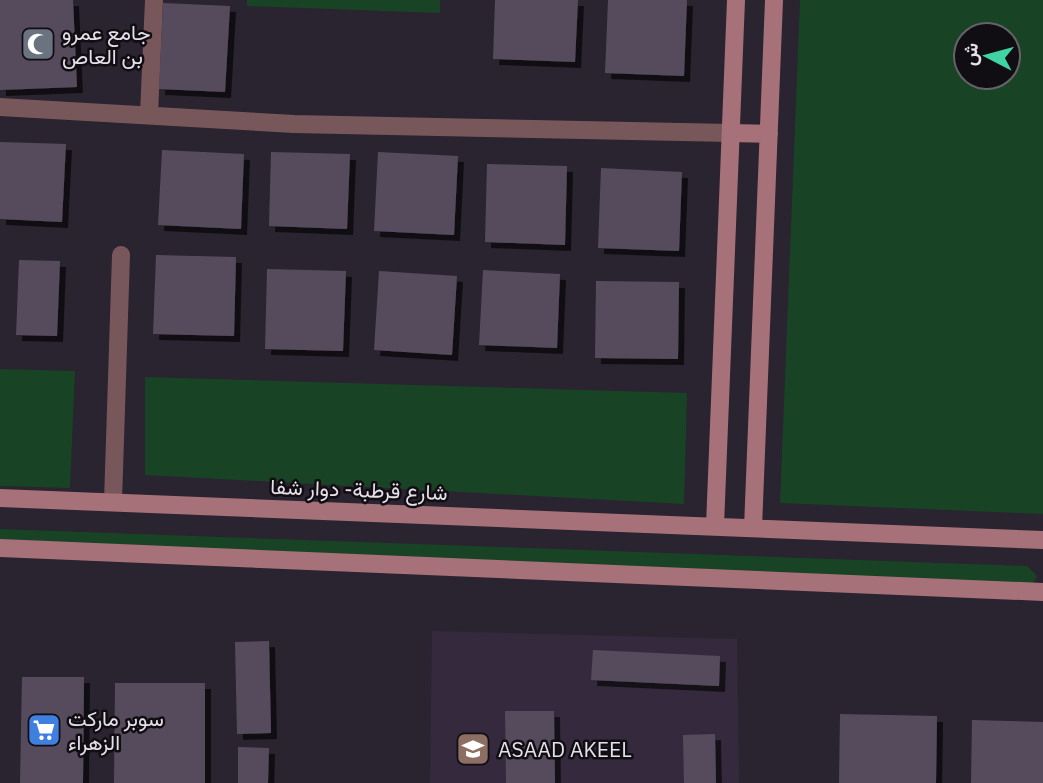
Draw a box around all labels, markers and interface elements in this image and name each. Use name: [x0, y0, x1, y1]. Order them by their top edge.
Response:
place label: جامع عمرو بن العاص: [62, 18, 150, 70]
north arrow: [952, 21, 1022, 91]
mosque icon: جامع عمرو بن العاص: [19, 25, 57, 63]
text: ش: [957, 41, 983, 67]
street label: شارع قرطبة- دوار شفا: [270, 472, 448, 507]
place label: سوبر ماركت الزهراء: [68, 704, 164, 756]
supermarket icon: سوبر ماركت الزهراء: [25, 711, 63, 749]
school or university icon: ASAAD AKEEL: [454, 730, 492, 768]
place label: ASAAD AKEEL: [498, 735, 632, 763]

